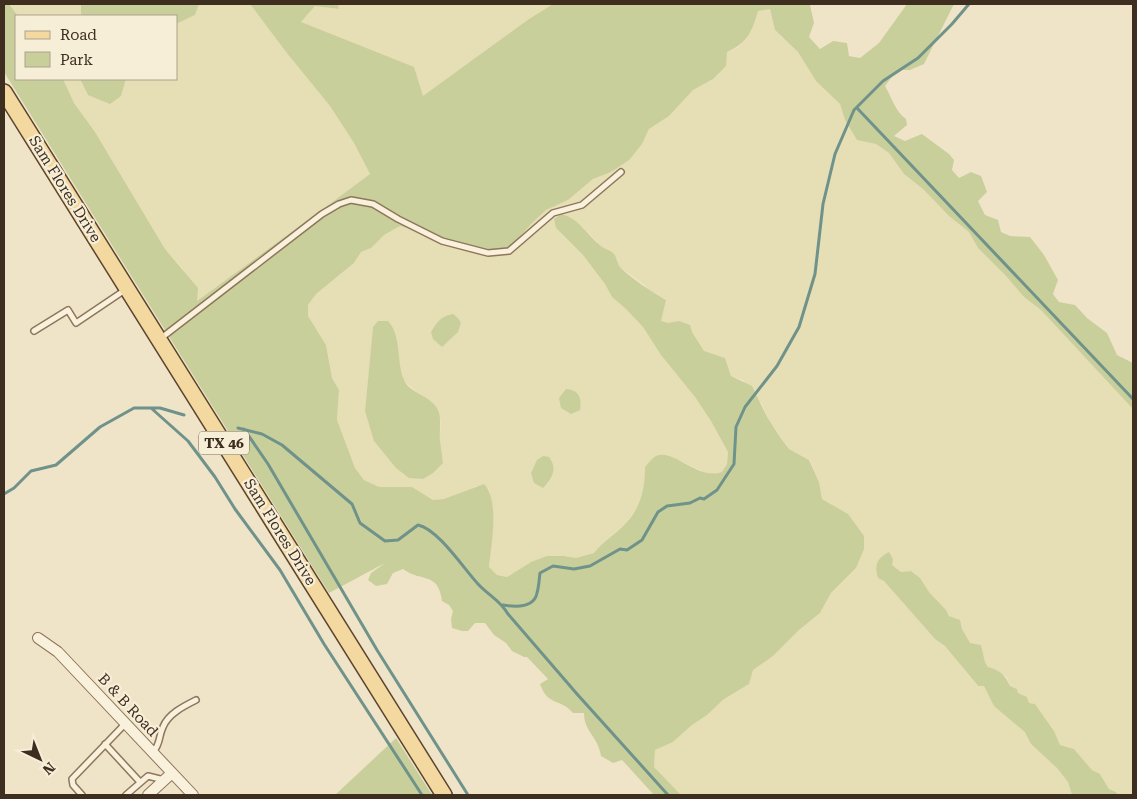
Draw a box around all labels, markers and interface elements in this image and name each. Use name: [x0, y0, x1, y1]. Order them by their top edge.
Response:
legend: [15, 15, 178, 80]
text: Road: [60, 26, 97, 44]
text: Park: [60, 51, 94, 69]
street label: Sam Flores Drive: [25, 132, 105, 246]
road number: TX 46: [199, 432, 249, 454]
street label: Sam Flores Drive: [240, 475, 320, 589]
street label: B & B Road: [94, 670, 162, 740]
north arrow: [15, 734, 65, 784]
text: N: [39, 759, 58, 778]

